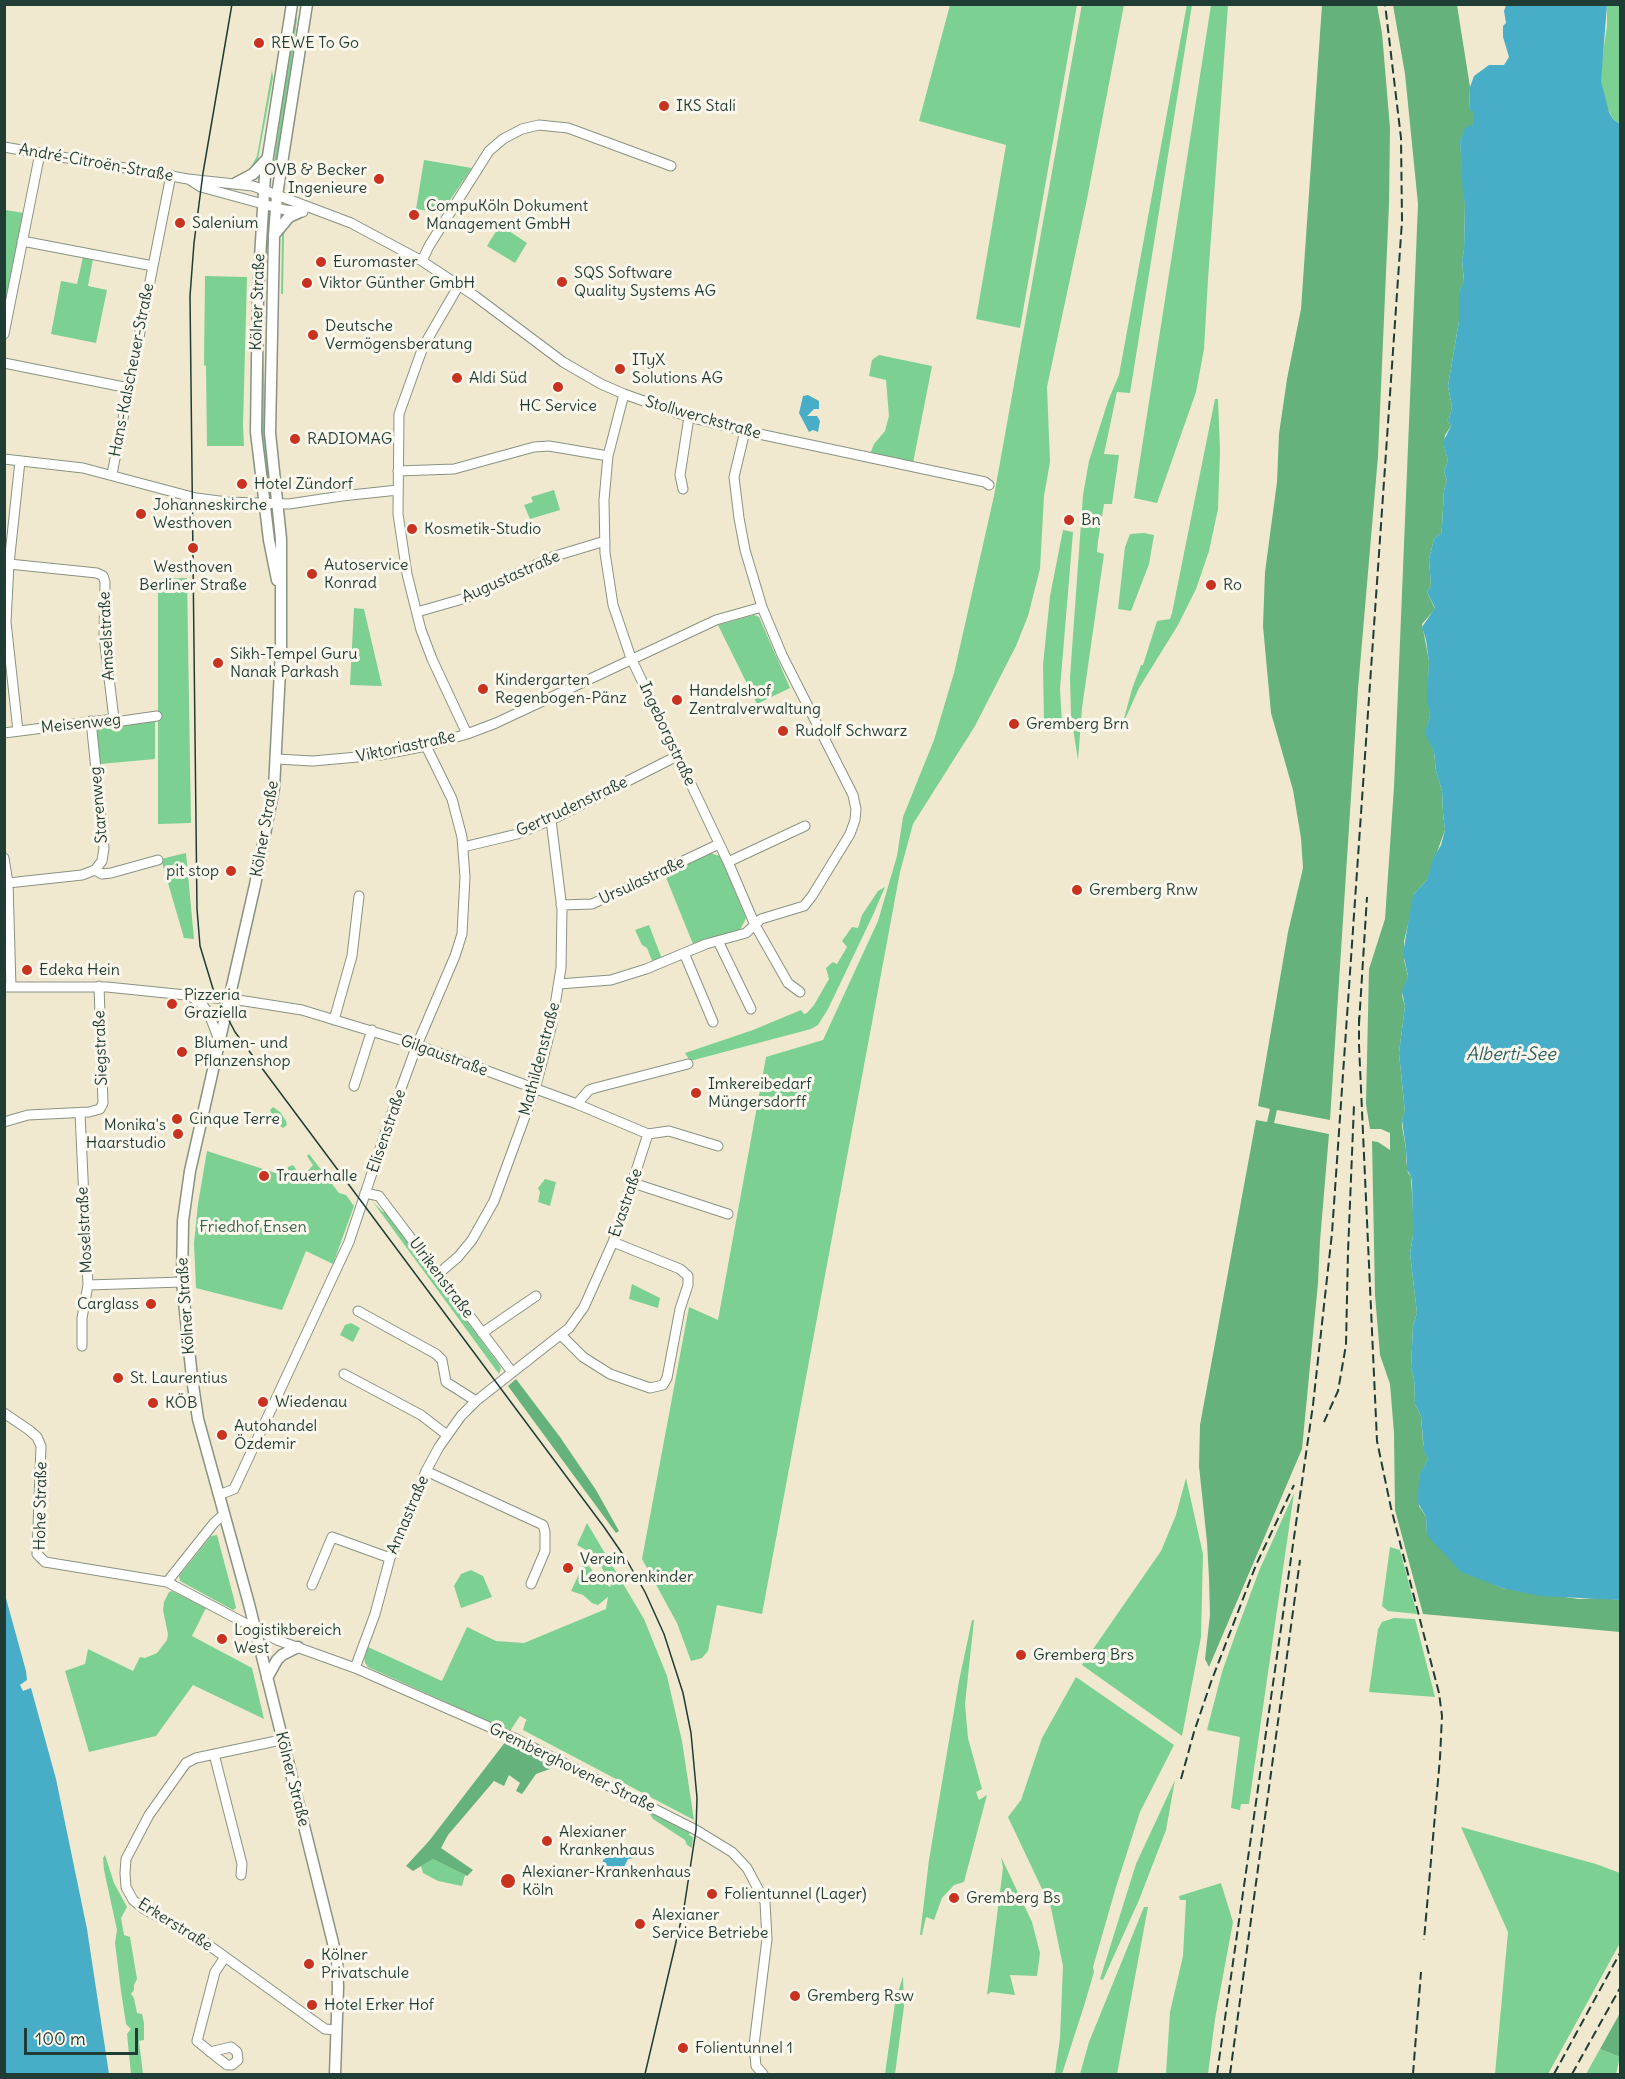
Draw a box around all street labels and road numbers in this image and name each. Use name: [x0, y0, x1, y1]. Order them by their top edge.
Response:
street label: André-Citroën-Straße: [17, 140, 175, 186]
street label: Kölner Straße: [247, 253, 269, 351]
street label: Hans-Kalscheuer-Straße: [106, 282, 158, 458]
street label: Stollwerckstraße: [643, 392, 763, 444]
street label: Augustastraße: [459, 547, 563, 607]
street label: Amselstraße: [95, 591, 119, 681]
street label: Ingeborgstraße: [635, 679, 699, 789]
street label: Meisenweg: [40, 710, 122, 738]
street label: Viktoriastraße: [355, 727, 457, 767]
street label: Starenweg: [86, 766, 112, 844]
street label: Gertrudenstraße: [513, 773, 631, 841]
street label: Kölner Straße: [247, 779, 283, 879]
street label: Ursulastraße: [596, 853, 688, 909]
street label: Mathildenstraße: [516, 1000, 564, 1118]
street label: Siegstraße: [90, 1010, 112, 1086]
street label: Gilgaustraße: [398, 1031, 490, 1081]
street label: Elisenstraße: [364, 1087, 410, 1175]
street label: Evastraße: [605, 1166, 647, 1240]
street label: Moselstraße: [73, 1186, 97, 1274]
street label: Ulrikenstraße: [404, 1234, 478, 1322]
street label: Kölner Straße: [173, 1257, 199, 1355]
street label: Hohe Straße: [31, 1461, 51, 1551]
street label: Annastraße: [383, 1473, 433, 1557]
street label: Gremberghovener Straße: [486, 1719, 658, 1817]
street label: Kölner Straße: [271, 1729, 313, 1829]
street label: Erkerstraße: [134, 1894, 216, 1956]

